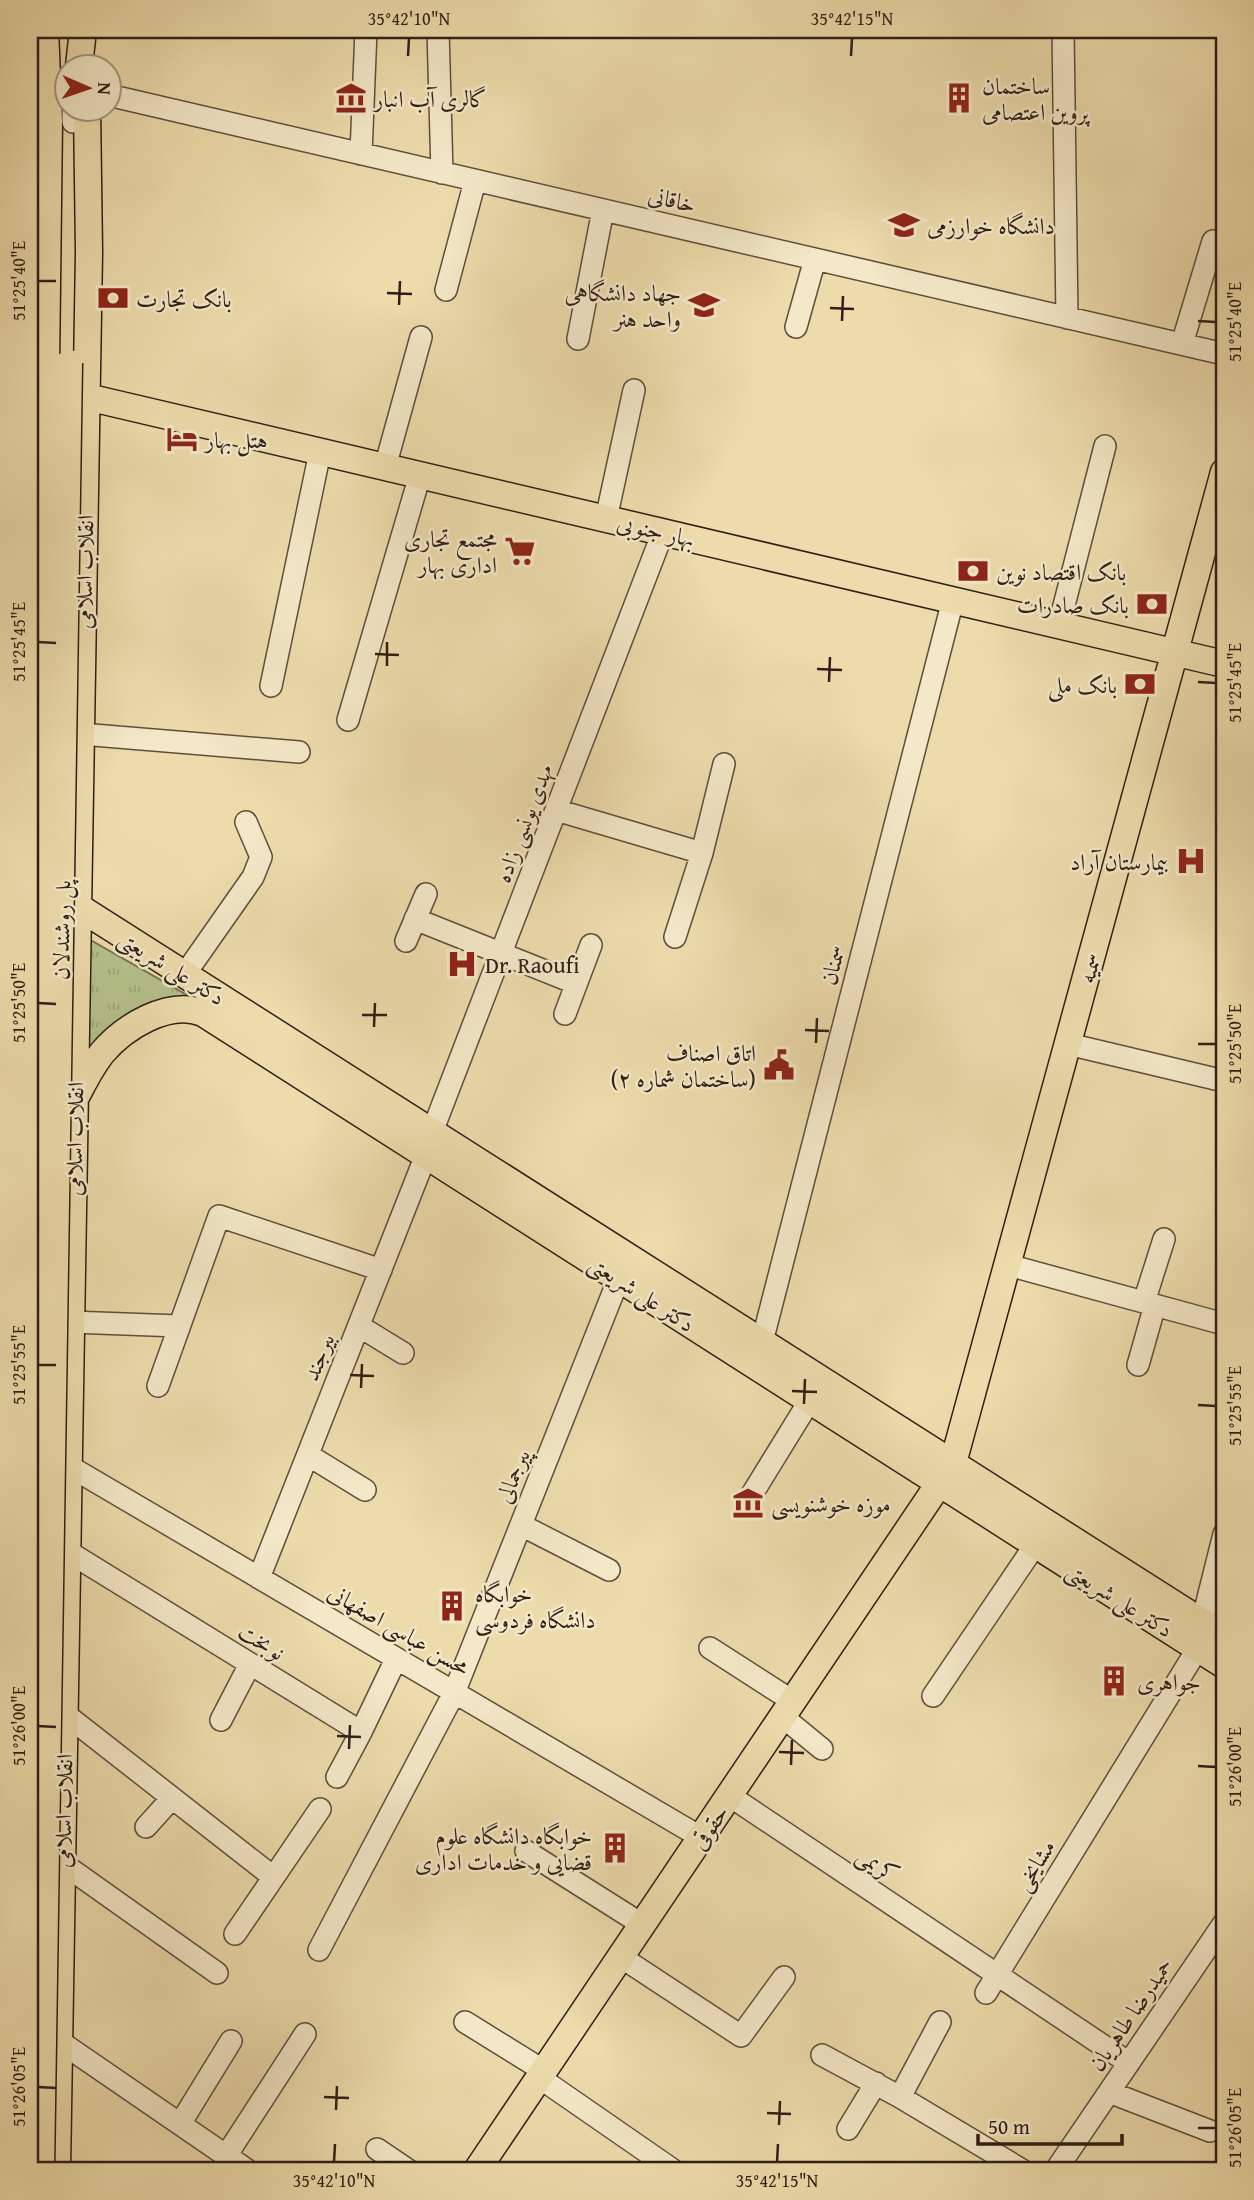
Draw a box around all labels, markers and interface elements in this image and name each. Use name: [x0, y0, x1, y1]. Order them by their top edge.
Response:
text: 35°42'10"N: [368, 5, 451, 32]
text: 35°42'15"N: [811, 5, 894, 32]
north arrow: [52, 52, 122, 122]
place label: ساختمان پروین اعتصامی: [982, 69, 1091, 128]
museum icon: گالری آب انبار: [334, 81, 368, 115]
building icon: ساختمان پروین اعتصامی: [942, 81, 976, 115]
text: N: [91, 82, 119, 96]
place label: گالری آب انبار: [372, 82, 487, 115]
street label: خاقانی: [645, 178, 699, 220]
school or university icon: دانشگاه خوارزمی: [887, 208, 921, 242]
place label: دانشگاه خوارزمی: [927, 209, 1055, 242]
text: 51°25'40"E: [5, 241, 32, 321]
place label: جهاد دانشگاهی واحد هنر: [564, 276, 681, 335]
bank icon: بانک تجارت: [96, 281, 130, 315]
place label: بانک تجارت: [136, 282, 232, 315]
text: 51°25'40"E: [1221, 282, 1248, 362]
school or university icon: جهاد دانشگاهی واحد هنر: [687, 288, 721, 322]
hotel icon: هتل بهار: [165, 422, 199, 456]
place label: هتل بهار: [203, 423, 268, 457]
street label: بهار جنوبی: [614, 505, 698, 555]
street label: انقلاب اسلامی: [67, 515, 101, 629]
place label: مجتمع تجاری اداری بهار: [404, 522, 497, 581]
supermarket icon: مجتمع تجاری اداری بهار: [503, 534, 537, 568]
bank icon: بانک اقتصاد نوین: [956, 554, 990, 588]
place label: بانک اقتصاد نوین: [996, 555, 1126, 588]
bank icon: بانک صادرات: [1135, 587, 1169, 621]
place label: بانک صادرات: [1017, 588, 1129, 621]
text: 51°25'45"E: [5, 602, 32, 682]
text: 51°25'45"E: [1221, 643, 1248, 723]
bank icon: بانک ملی: [1123, 667, 1157, 701]
place label: بانک ملی: [1048, 668, 1117, 703]
street label: مهدی یونسی زاده: [485, 759, 562, 887]
hospital icon: بیمارستان آراد: [1174, 844, 1208, 878]
place label: بیمارستان آراد: [1070, 845, 1168, 878]
street label: پل روشندلان: [44, 878, 79, 980]
street label: دکتر علی شریعتی: [111, 921, 232, 1015]
street label: سمنان: [811, 942, 853, 988]
hospital icon: Dr. Raoufi: [445, 947, 479, 981]
place label: Dr. Raoufi: [485, 948, 580, 981]
street label: سمیه: [1069, 949, 1109, 987]
text: 51°25'50"E: [5, 963, 32, 1043]
text: 51°25'50"E: [1221, 1004, 1248, 1084]
place label: اتاق اصناف (ساختمان شماره ۲): [611, 1036, 756, 1095]
public building icon: اتاق اصناف (ساختمان شماره ۲): [762, 1048, 796, 1082]
street label: انقلاب اسلامی: [57, 1082, 91, 1196]
street label: دکتر علی شریعتی: [581, 1246, 702, 1341]
text: 51°25'55"E: [5, 1325, 32, 1405]
street label: بیرجند: [294, 1328, 342, 1386]
text: 51°25'55"E: [1221, 1366, 1248, 1446]
street label: پیرجمالی: [486, 1443, 539, 1508]
museum icon: موزه خوشنویسی: [731, 1486, 765, 1520]
place label: موزه خوشنویسی: [771, 1487, 891, 1521]
street label: دکتر علی شریعتی: [1059, 1553, 1180, 1647]
street label: محسن عباسی اصفهانی: [322, 1575, 476, 1684]
place label: خوابگاه دانشگاه فردوسی: [475, 1577, 596, 1637]
building icon: خوابگاه دانشگاه فردوسی: [435, 1589, 469, 1623]
street label: نوبخت: [232, 1614, 292, 1668]
building icon: جواهری: [1097, 1664, 1131, 1698]
place label: جواهری: [1137, 1665, 1201, 1698]
text: 51°26'00"E: [5, 1686, 32, 1766]
text: 51°26'00"E: [1221, 1727, 1248, 1807]
street label: انقلاب اسلامی: [46, 1754, 80, 1868]
street label: حقوقی: [682, 1798, 736, 1856]
place label: خوابگاه دانشگاه علوم قضایی و خدمات اداری: [415, 1819, 592, 1878]
building icon: خوابگاه دانشگاه علوم قضایی و خدمات اداری: [598, 1831, 632, 1865]
street label: مشایخی: [1005, 1833, 1063, 1897]
street label: کریمی: [850, 1838, 906, 1890]
street label: حمیدرضا طاهریان: [1080, 1950, 1180, 2078]
text: 51°26'05"E: [5, 2047, 32, 2127]
text: 51°26'05"E: [1221, 2088, 1248, 2168]
scale bar: [978, 2102, 1121, 2146]
text: 50 m: [988, 2111, 1030, 2142]
text: 35°42'10"N: [293, 2167, 376, 2194]
text: 35°42'15"N: [736, 2167, 819, 2194]

